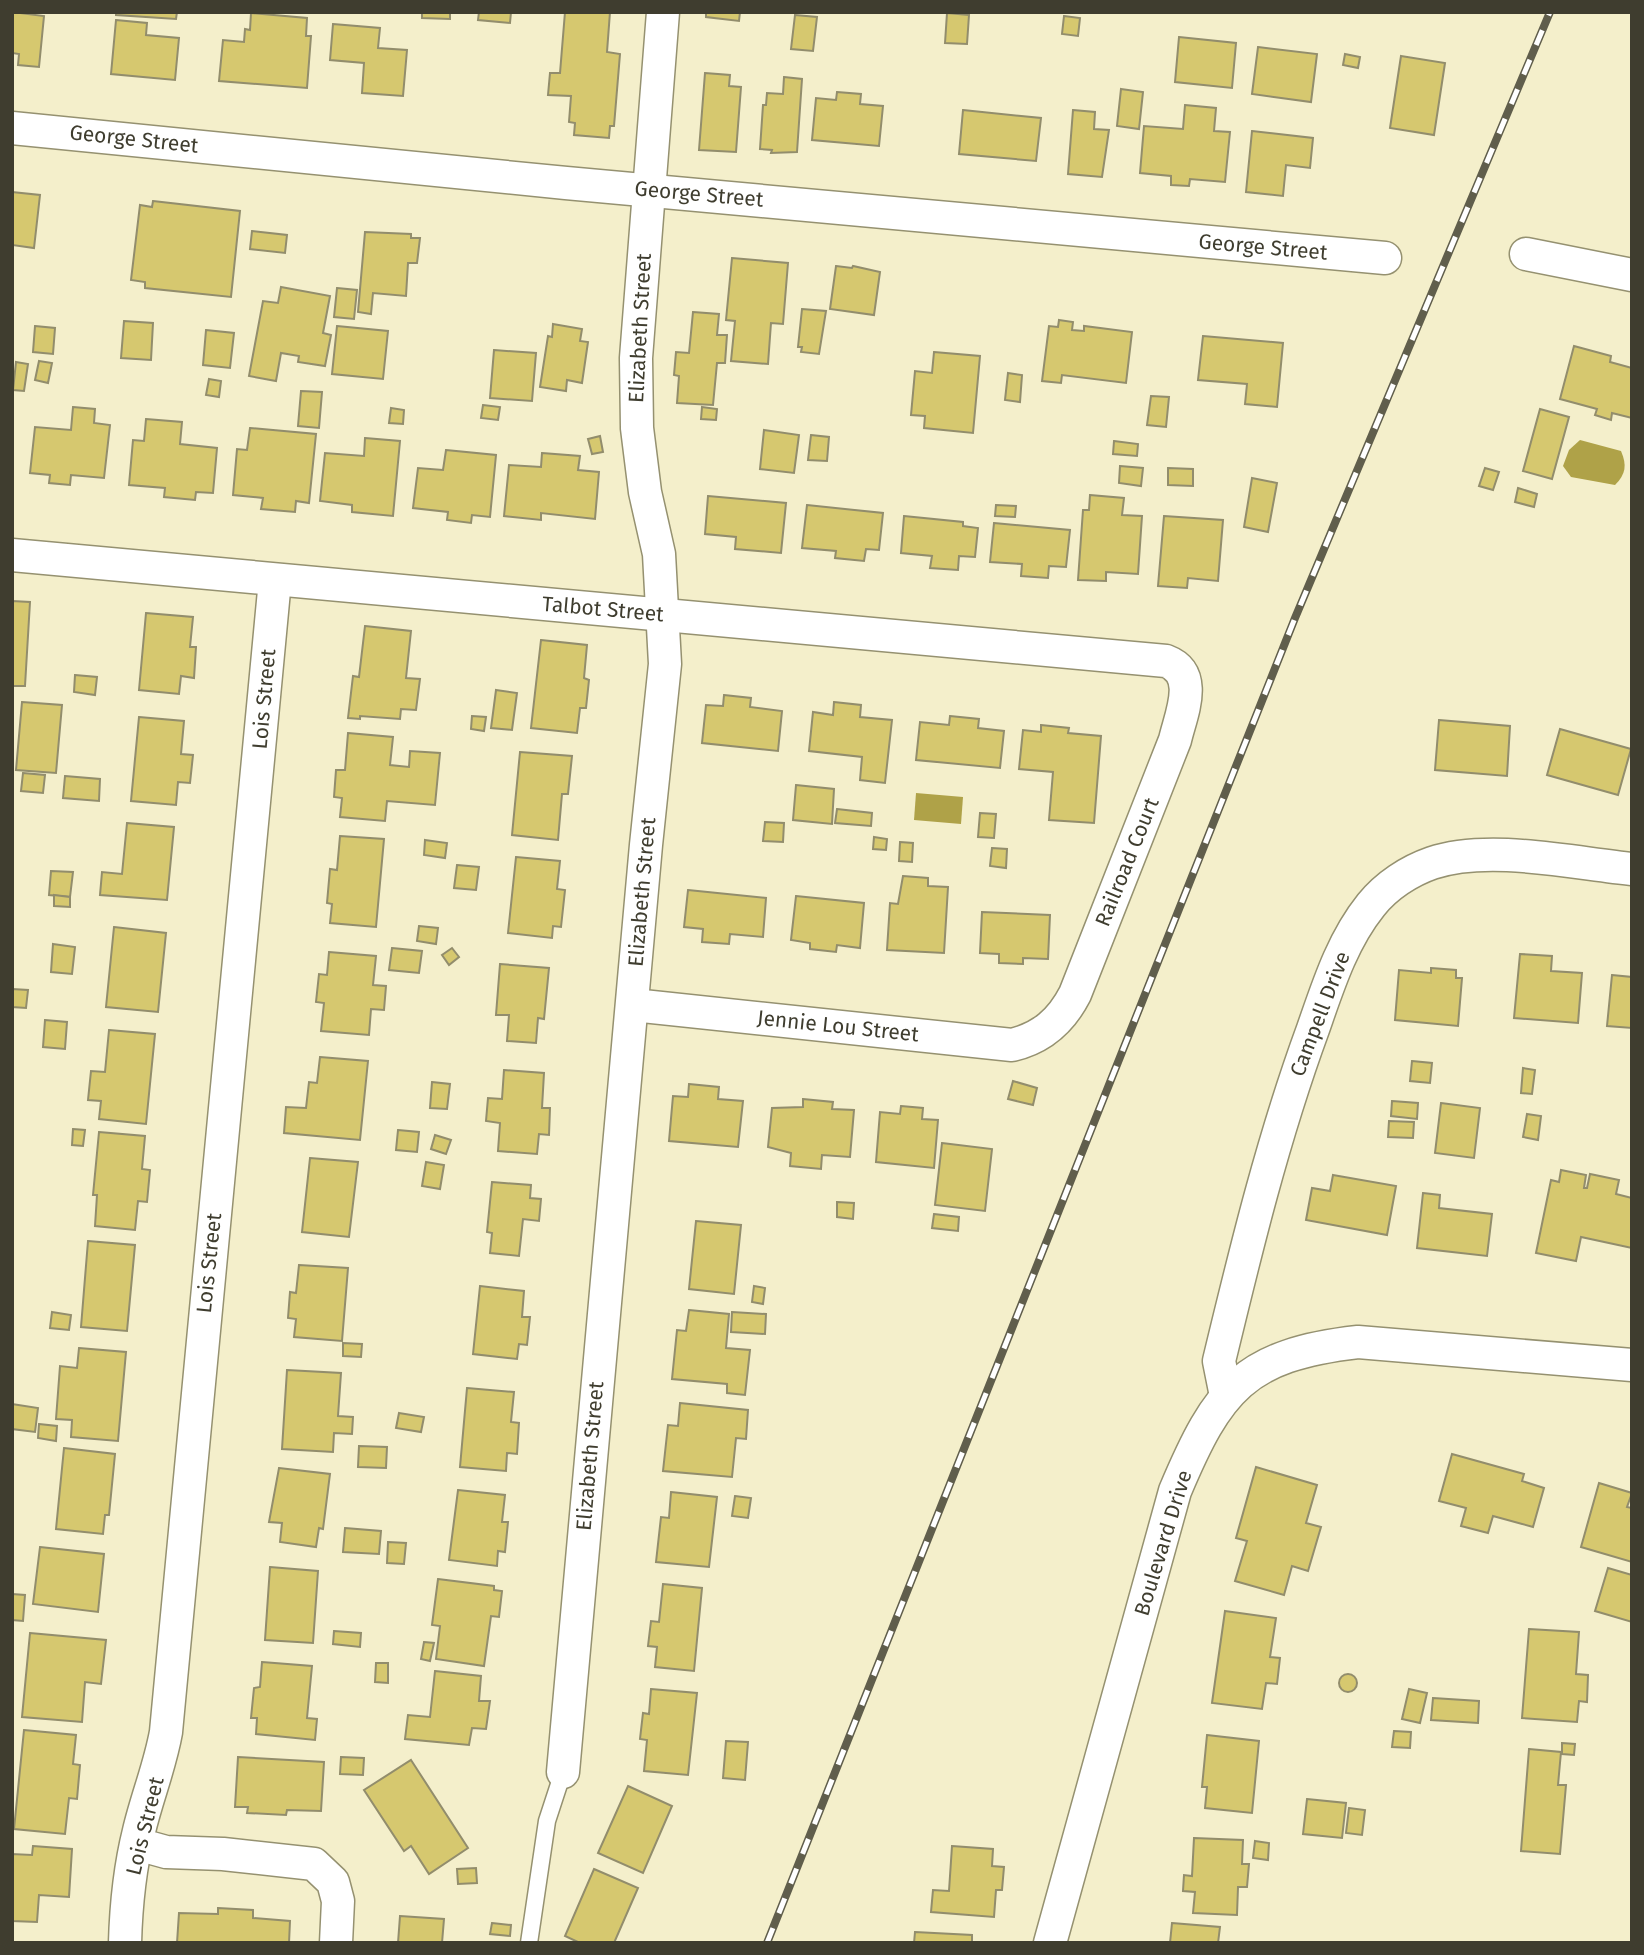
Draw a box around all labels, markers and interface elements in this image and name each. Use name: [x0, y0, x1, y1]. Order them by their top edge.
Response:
street label: George Street: [68, 119, 200, 159]
street label: George Street: [633, 175, 765, 213]
street label: George Street: [1197, 228, 1329, 266]
street label: Elizabeth Street: [623, 252, 657, 403]
street label: Talbot Street: [541, 591, 665, 627]
street label: Lois Street: [247, 647, 281, 750]
street label: Railroad Court: [1089, 793, 1165, 930]
street label: Elizabeth Street: [623, 816, 662, 968]
street label: Campell Drive: [1284, 948, 1356, 1080]
street label: Jennie Lou Street: [756, 1005, 921, 1047]
street label: Lois Street: [191, 1211, 227, 1314]
street label: Elizabeth Street: [571, 1380, 610, 1532]
street label: Boulevard Drive: [1129, 1467, 1197, 1619]
street label: Lois Street: [120, 1774, 170, 1878]

